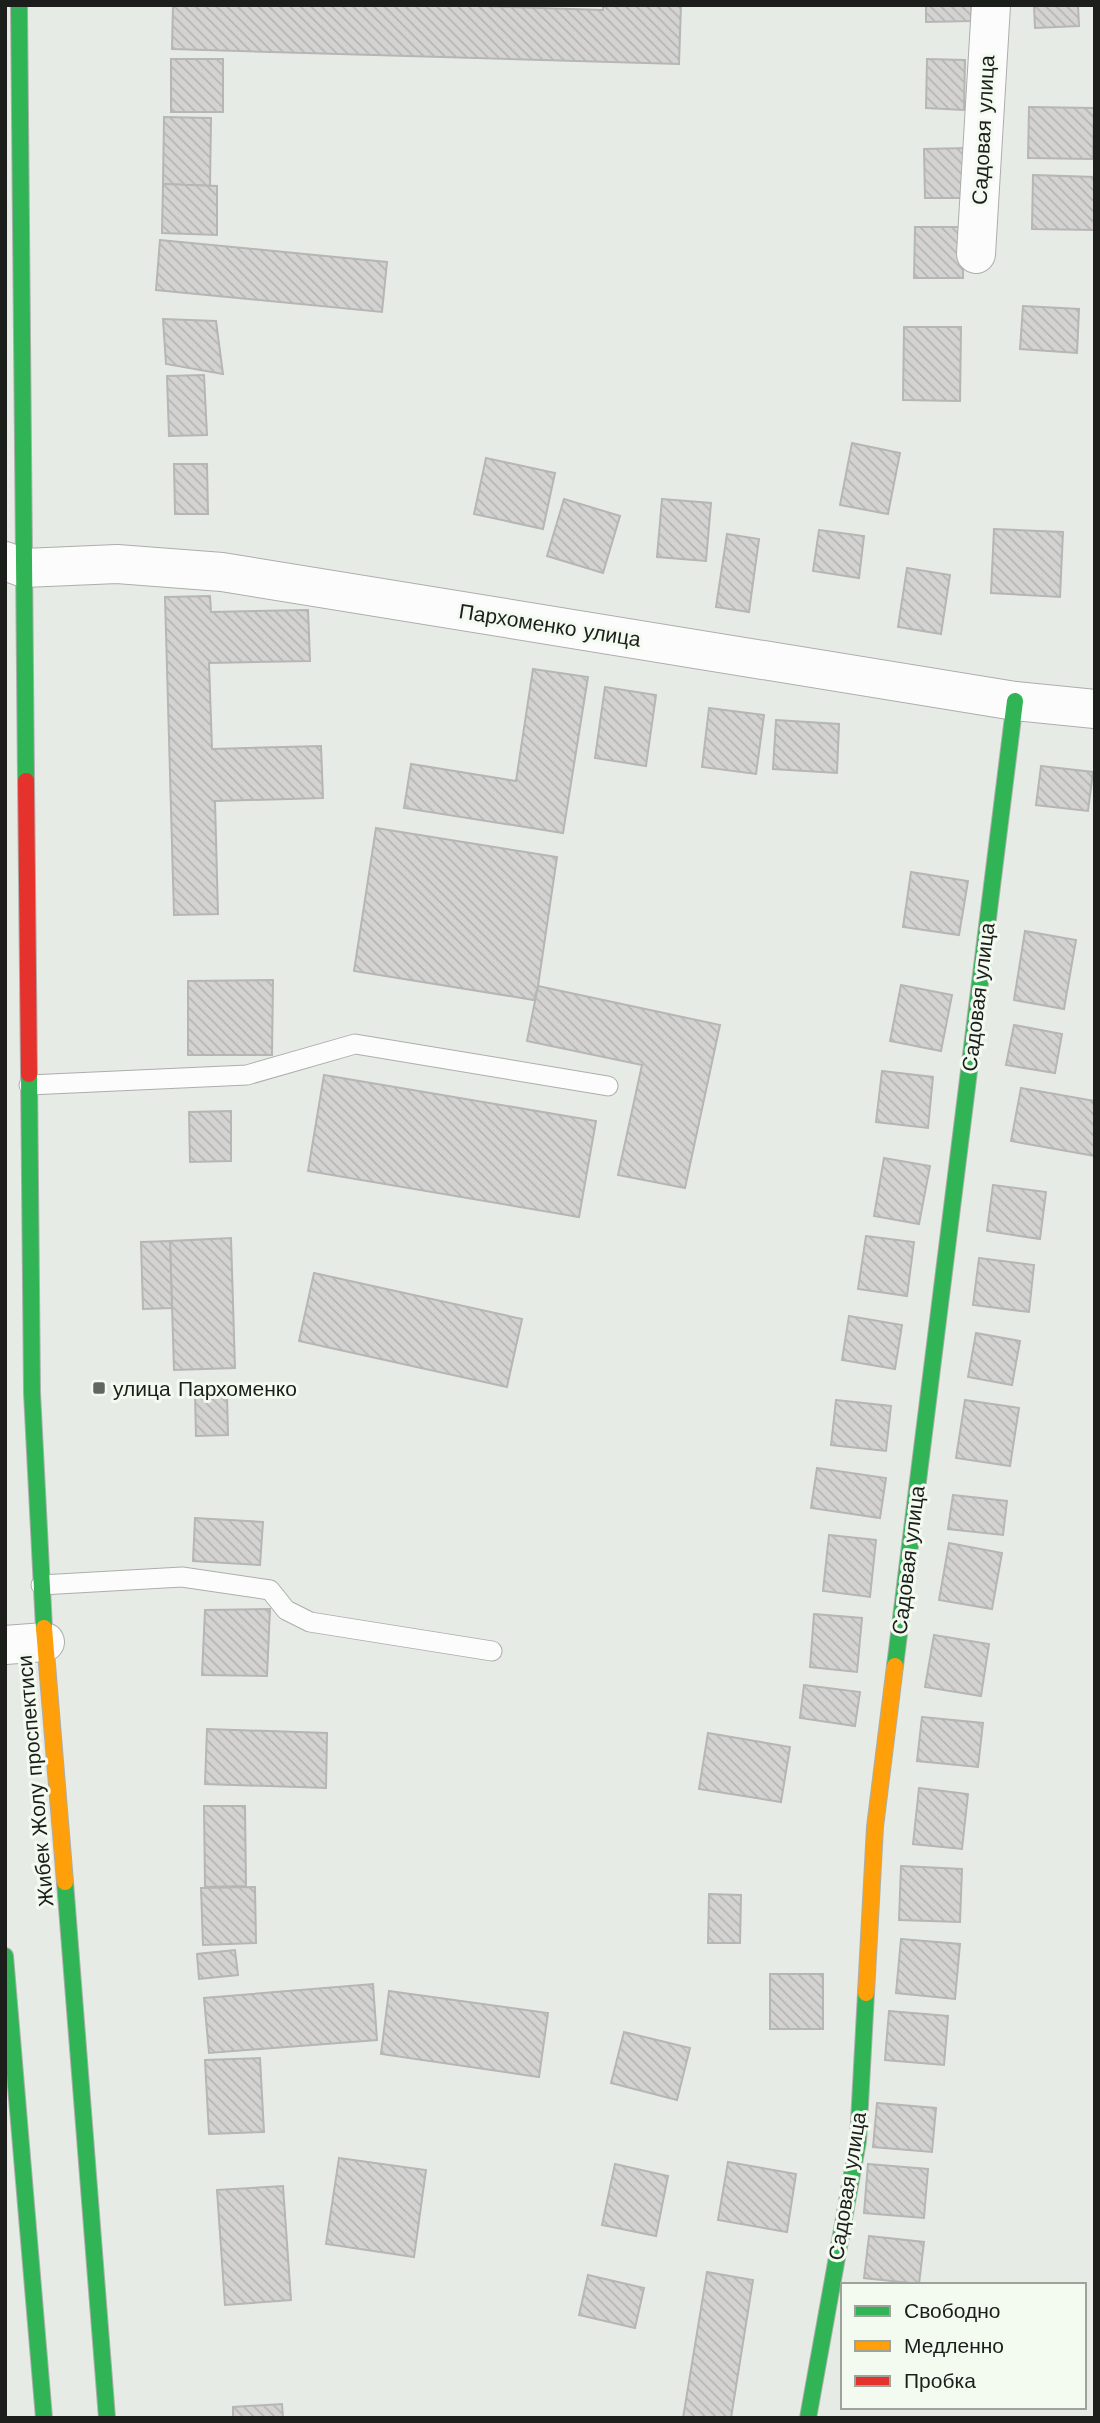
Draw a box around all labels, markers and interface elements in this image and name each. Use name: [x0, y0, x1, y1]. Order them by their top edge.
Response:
street label: Садовая улица: [967, 54, 999, 205]
street label: Пархоменко улица: [457, 598, 643, 652]
street label: Садовая улица: [956, 921, 1000, 1073]
place label: улица Пархоменко: [113, 1376, 297, 1401]
marker: улица Пархоменко: [91, 1380, 107, 1396]
street label: Садовая улица: [886, 1484, 930, 1636]
street label: Жибек Жолу проспектиси: [12, 1654, 58, 1908]
street label: Садовая улица: [823, 2110, 871, 2262]
legend: [841, 2283, 1086, 2409]
text: Свободно: [904, 2298, 1001, 2323]
text: Медленно: [904, 2333, 1004, 2358]
text: Пробка: [904, 2368, 976, 2393]

